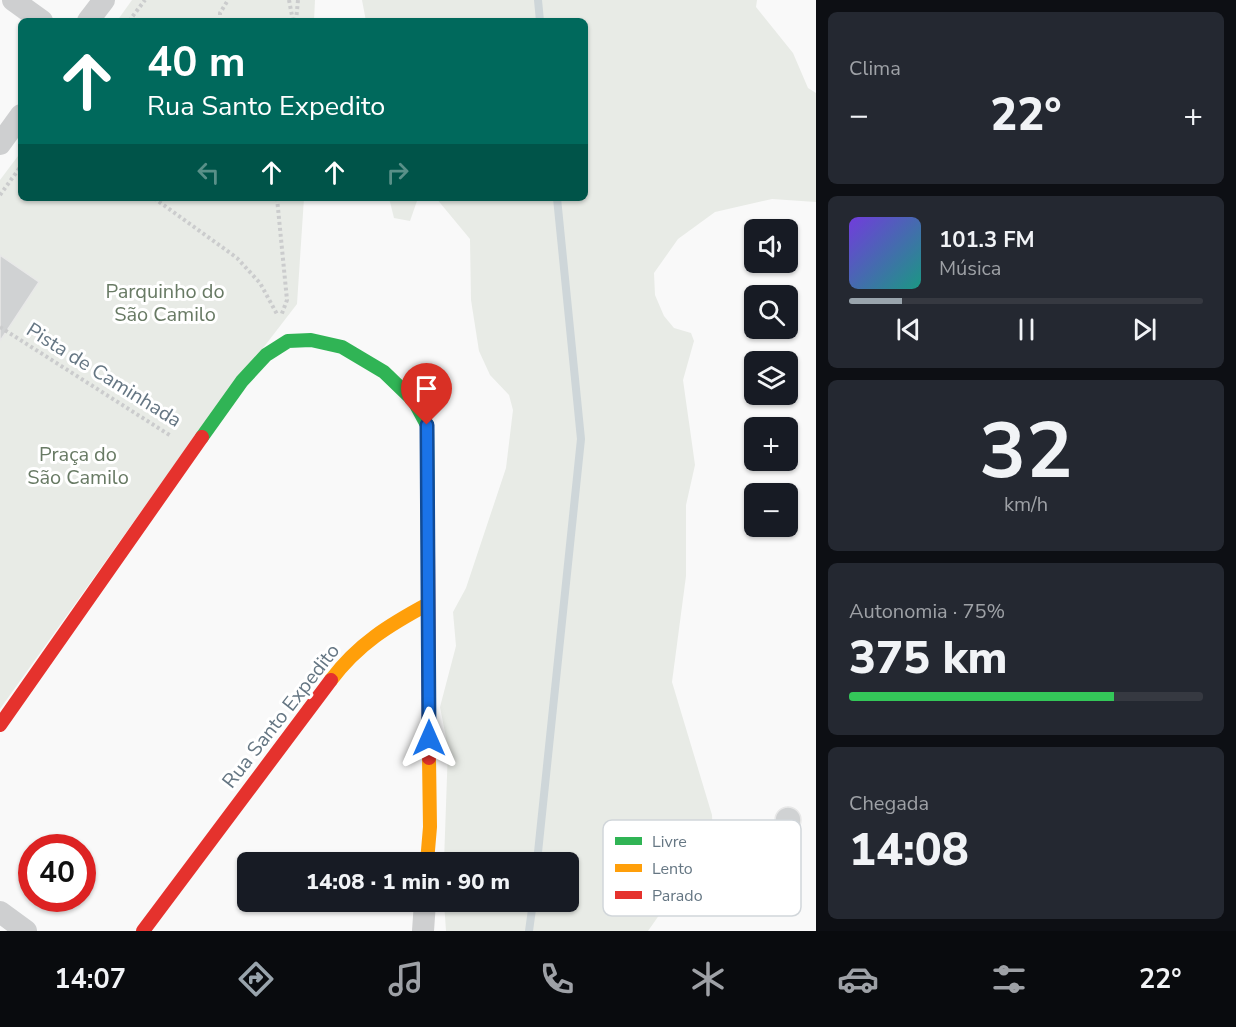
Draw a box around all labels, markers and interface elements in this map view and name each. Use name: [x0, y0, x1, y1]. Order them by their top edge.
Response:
text: 40 m: [147, 34, 246, 91]
icon: ahead: [48, 42, 126, 120]
text: Clima: [849, 55, 901, 82]
text: 22°: [990, 85, 1062, 146]
text: Rua Santo Expedito: [147, 88, 385, 125]
text: −: [849, 93, 869, 138]
text: +: [1183, 93, 1203, 138]
icon: left: [192, 156, 225, 189]
icon: ahead: [255, 156, 288, 189]
icon: ahead: [318, 156, 351, 189]
icon: right: [381, 156, 414, 189]
map controls: [744, 219, 798, 537]
button: sound: [744, 219, 798, 273]
text: 101.3 FM: [939, 225, 1035, 255]
text: Música: [939, 255, 1001, 282]
park label: Parquinho do São Camilo: [105, 278, 225, 328]
button: search: [744, 285, 798, 339]
icon: previous: [892, 313, 925, 346]
icon: pause: [1010, 313, 1043, 346]
icon: next: [1128, 313, 1161, 346]
street label: Pista de Caminhada: [21, 316, 187, 434]
button: layers: [744, 351, 798, 405]
pin: [401, 363, 452, 425]
icon: arrive: [410, 372, 443, 405]
text: 32: [979, 398, 1073, 505]
button: +: [744, 417, 798, 471]
park label: Praça do São Camilo: [27, 441, 129, 491]
button: −: [744, 483, 798, 537]
text: km/h: [1004, 491, 1048, 518]
text: Autonomia · 75%: [849, 598, 1005, 625]
text: 375 km: [849, 628, 1008, 689]
street label: Rua Santo Expedito: [216, 638, 346, 794]
position arrow: [397, 706, 461, 770]
text: Chegada: [849, 790, 929, 817]
legend: [603, 820, 801, 916]
text: 14:08: [849, 820, 969, 881]
text: Livre: [652, 831, 687, 853]
speed limit sign: 40: [18, 834, 96, 912]
text: Lento: [652, 858, 693, 880]
text: 14:08 · 1 min · 90 m: [306, 867, 510, 897]
text: Parado: [652, 885, 703, 907]
icon: directions: [235, 958, 277, 1000]
icon: music: [385, 958, 427, 1000]
icon: phone: [536, 958, 578, 1000]
icon: climate: [687, 958, 729, 1000]
icon: car: [837, 958, 879, 1000]
icon: filters: [988, 958, 1030, 1000]
text: 14:07: [54, 961, 126, 998]
text: 22°: [1139, 961, 1182, 998]

